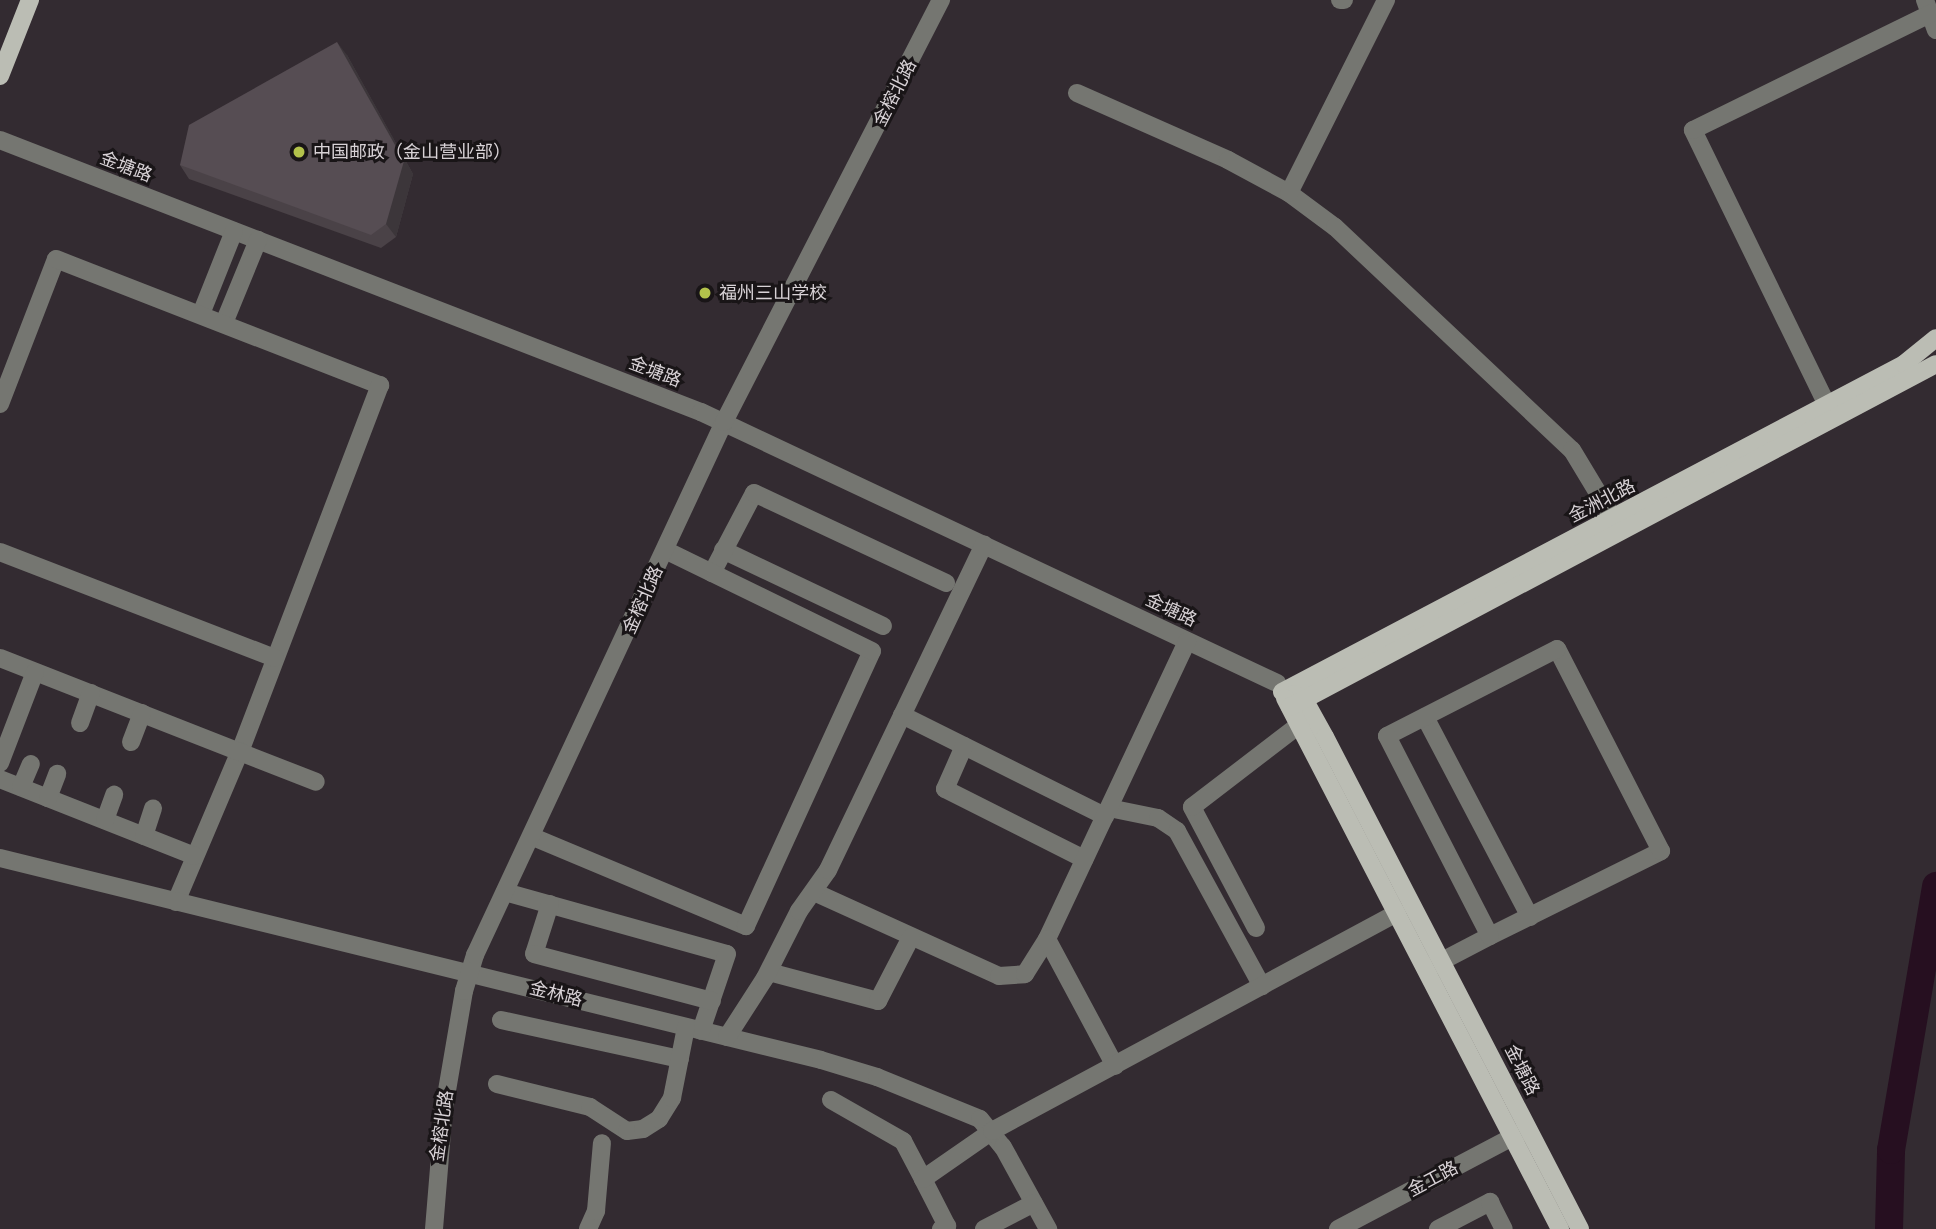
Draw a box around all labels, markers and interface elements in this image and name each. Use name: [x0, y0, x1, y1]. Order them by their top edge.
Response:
street label: 金榕北路: [869, 56, 921, 130]
place label: 中国邮政（金山营业部）: [313, 141, 511, 163]
marker: 中国邮政（金山营业部）: [291, 144, 307, 160]
street label: 金塘路: [97, 147, 155, 187]
place label: 福州三山学校: [719, 282, 827, 304]
marker: 福州三山学校: [697, 285, 713, 301]
street label: 金塘路: [626, 352, 684, 392]
street label: 金洲北路: [1565, 475, 1639, 527]
street label: 金榕北路: [618, 563, 668, 637]
street label: 金塘路: [1142, 589, 1200, 631]
street label: 金林路: [527, 977, 585, 1011]
street label: 金塘路: [1500, 1041, 1544, 1099]
street label: 金榕北路: [426, 1089, 458, 1163]
street label: 金工路: [1404, 1157, 1462, 1201]

